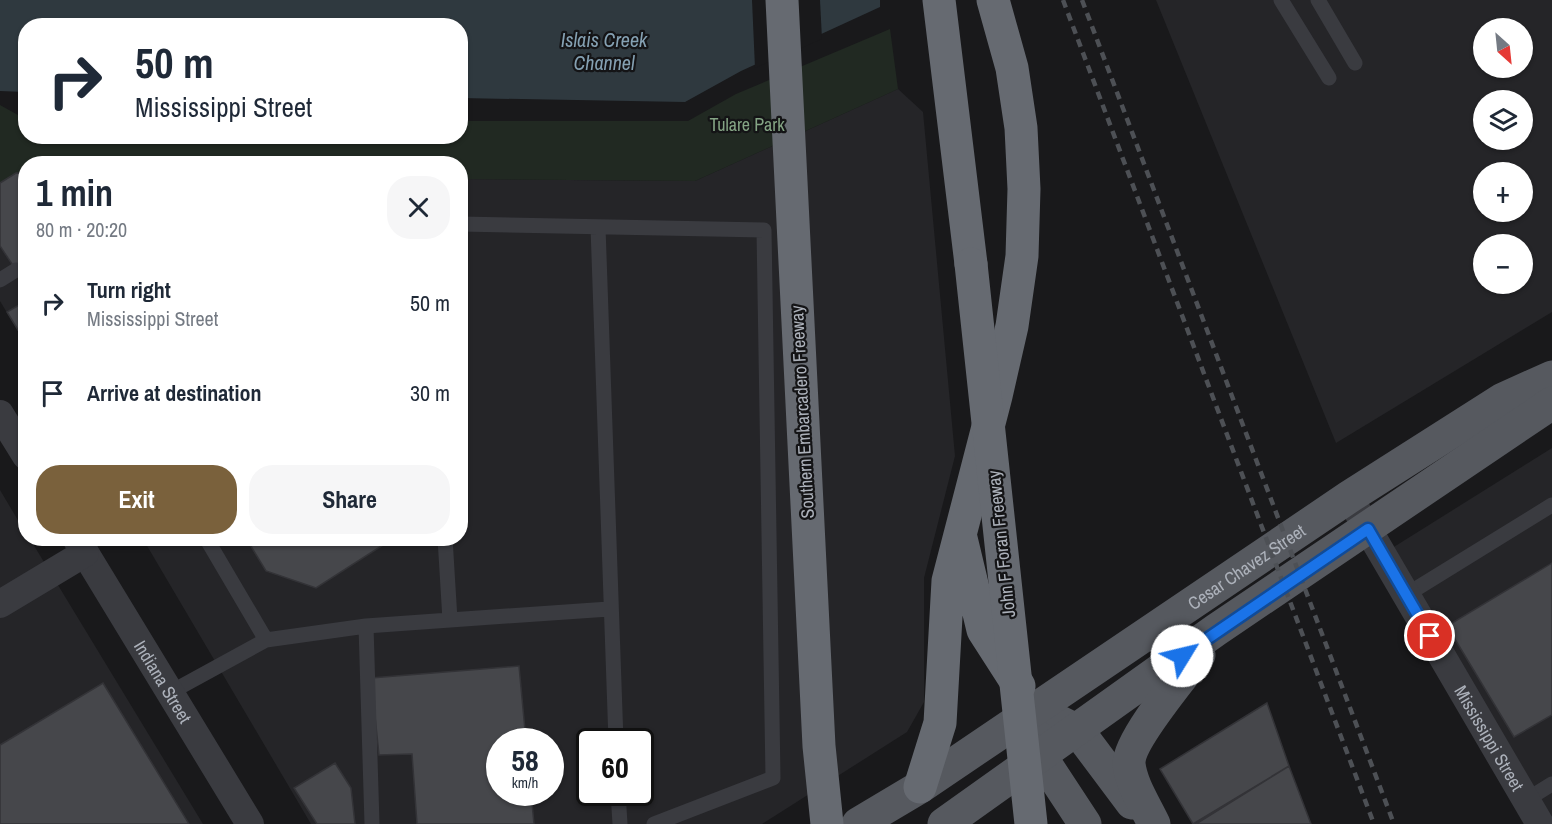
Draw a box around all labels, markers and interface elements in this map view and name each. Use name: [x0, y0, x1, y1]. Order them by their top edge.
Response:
north arrow: [1473, 18, 1533, 78]
map controls: [1473, 18, 1533, 294]
water label: Islais Creek Channel: [561, 26, 648, 76]
text: 50 m: [135, 35, 214, 91]
icon: right: [36, 42, 114, 120]
text: Mississippi Street: [135, 89, 312, 125]
button: layers: [1473, 90, 1533, 150]
park label: Tulare Park: [709, 112, 785, 137]
button: +: [1473, 162, 1533, 222]
text: 1 min: [36, 169, 113, 217]
button: close: [387, 176, 450, 239]
text: 80 m · 20:20: [36, 216, 127, 243]
button: −: [1473, 234, 1533, 294]
text: Turn right: [87, 275, 171, 305]
icon: right: [36, 287, 69, 320]
text: 50 m: [410, 288, 450, 318]
street label: Southern Embarcadero Freeway: [784, 304, 820, 519]
text: Mississippi Street: [87, 305, 218, 332]
icon: arrive: [36, 377, 69, 410]
text: Arrive at destination: [87, 378, 261, 408]
text: 30 m: [410, 378, 450, 408]
button: Exit: [36, 465, 237, 534]
button: Share: [249, 465, 450, 534]
street label: John F Foran Freeway: [981, 469, 1021, 619]
street label: Cesar Chavez Street: [1182, 518, 1310, 615]
pin: [1404, 610, 1455, 661]
icon: arrive: [1413, 619, 1446, 652]
position arrow: [1150, 624, 1214, 688]
street label: Indiana Street: [129, 635, 198, 728]
street label: Mississippi Street: [1449, 681, 1530, 795]
speed limit sign: 60: [576, 728, 654, 806]
text: 58: [511, 740, 539, 780]
text: km/h: [512, 772, 538, 793]

